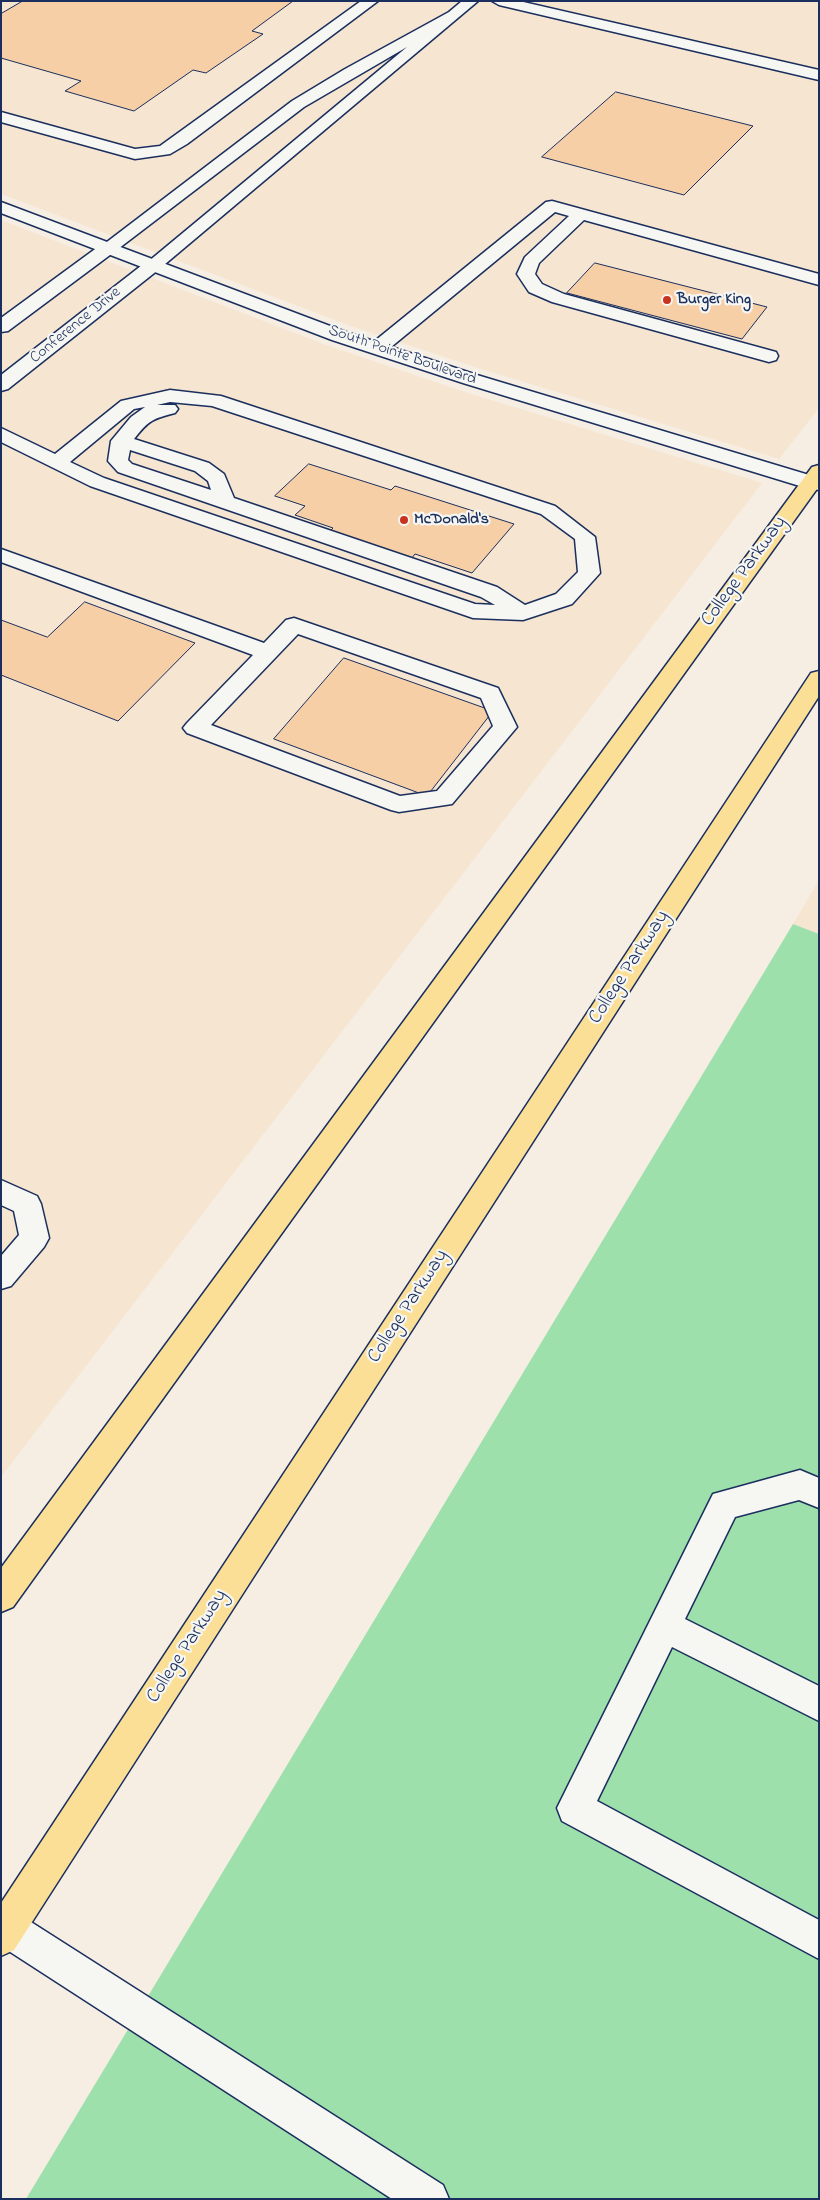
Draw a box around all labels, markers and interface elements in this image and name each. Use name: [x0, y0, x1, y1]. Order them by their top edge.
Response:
street label: Conference Drive: [27, 284, 125, 368]
place label: Burger King: [677, 290, 751, 310]
marker: Burger King: [661, 294, 673, 306]
street label: South Pointe Boulevard: [325, 322, 479, 390]
place label: McDonald's: [414, 510, 489, 530]
street label: College Parkway: [697, 512, 793, 632]
marker: McDonald's: [398, 514, 410, 526]
street label: College Parkway: [584, 907, 676, 1029]
street label: College Parkway: [363, 1246, 455, 1368]
street label: College Parkway: [142, 1586, 234, 1708]

